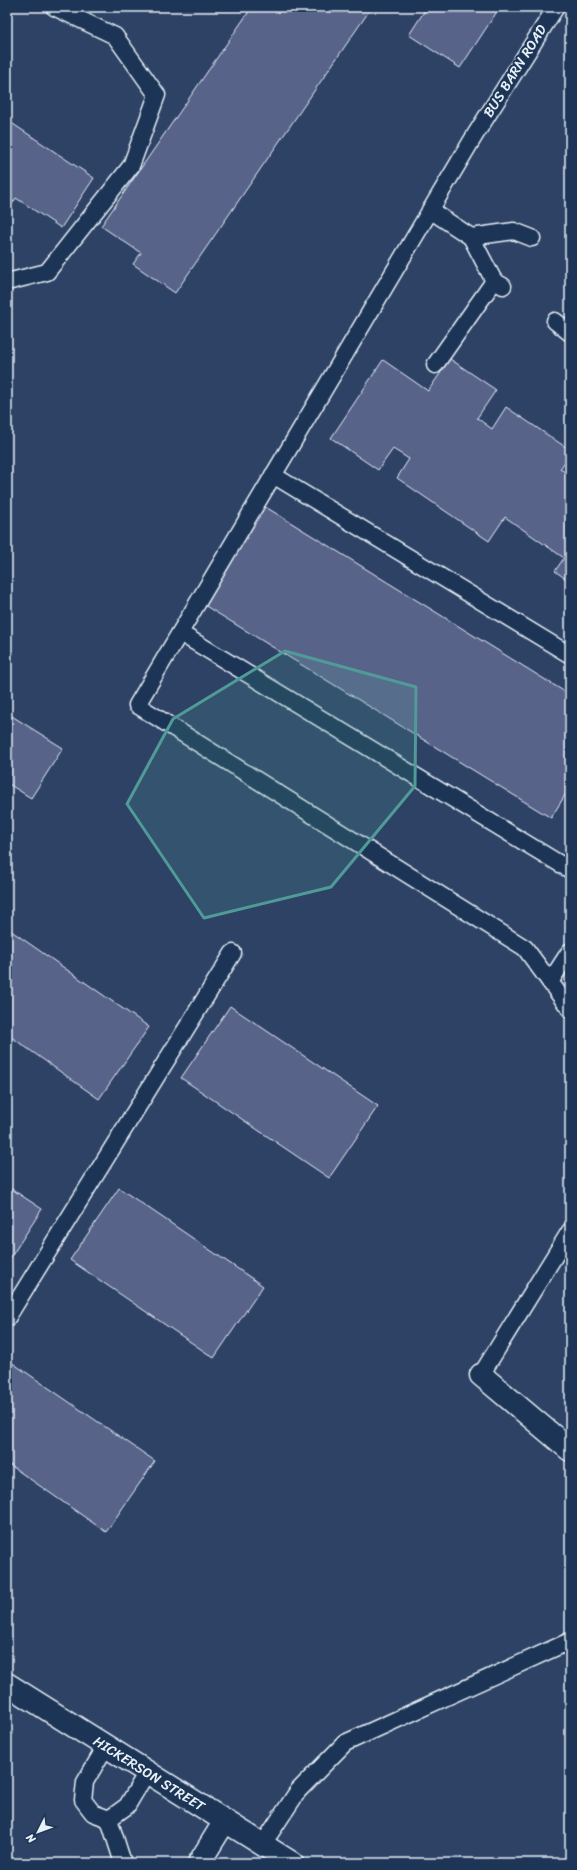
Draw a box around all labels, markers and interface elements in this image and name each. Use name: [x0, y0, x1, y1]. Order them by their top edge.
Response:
street label: BUS BARN ROAD: [476, 19, 554, 122]
street label: HICKERSON STREET: [88, 1729, 211, 1819]
north arrow: [18, 1812, 58, 1852]
text: N: [21, 1829, 41, 1848]

